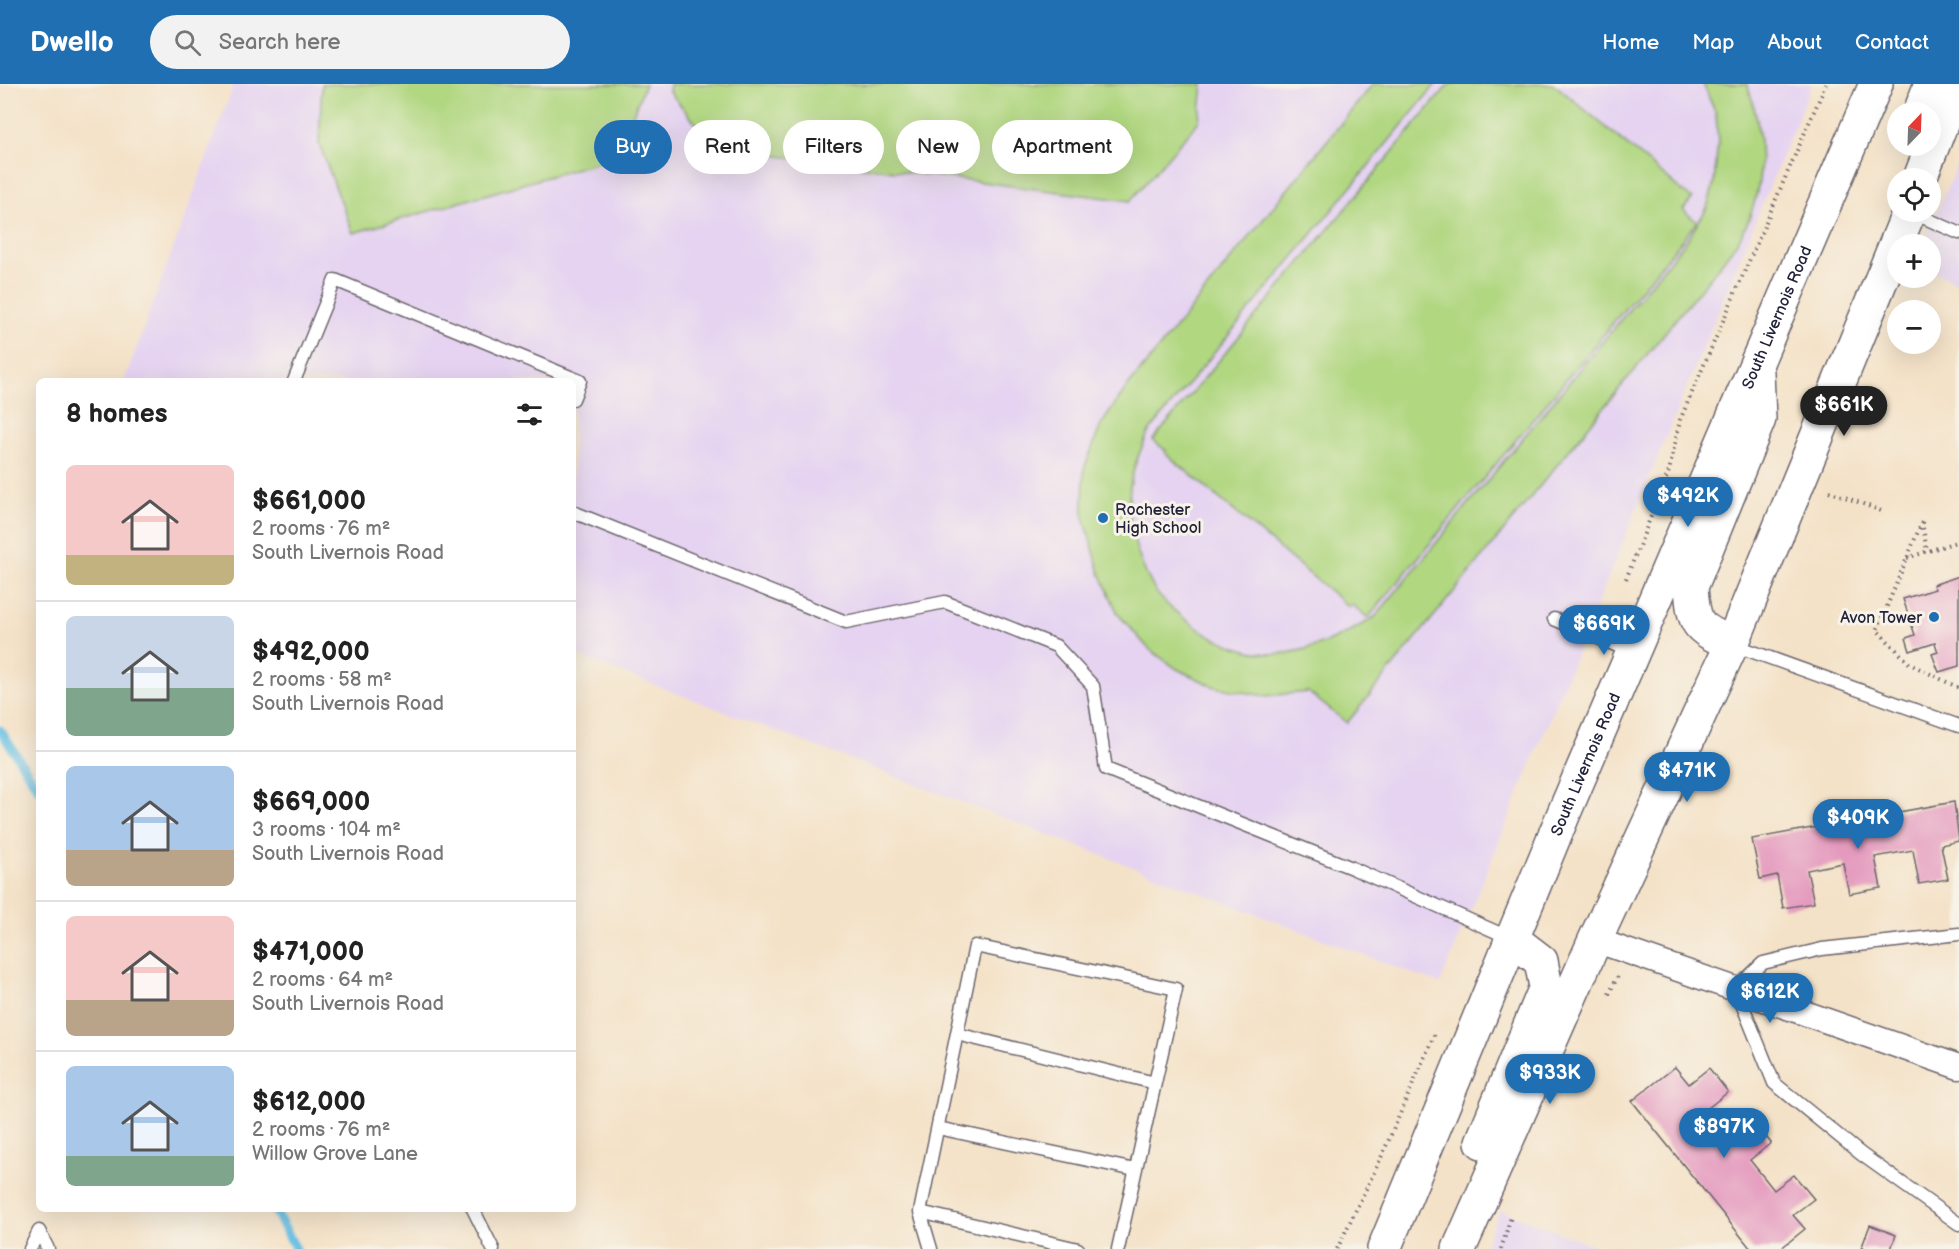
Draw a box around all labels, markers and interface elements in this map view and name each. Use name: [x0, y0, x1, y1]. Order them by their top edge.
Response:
search box: [150, 15, 570, 69]
text: Dwello: [30, 26, 114, 59]
icon: search: [171, 26, 204, 59]
text: Search here: [219, 29, 341, 56]
text: Home: [1602, 30, 1659, 55]
text: Map: [1692, 30, 1734, 55]
text: About: [1767, 30, 1822, 55]
text: Contact: [1855, 30, 1929, 55]
north arrow: [1887, 102, 1941, 156]
map controls: [1887, 102, 1941, 354]
chip: Buy: [594, 120, 672, 174]
chip: Rent: [684, 120, 771, 174]
chip: Filters: [783, 120, 884, 174]
chip: New: [896, 120, 980, 174]
chip: Apartment: [992, 120, 1133, 174]
button: locate: [1887, 168, 1941, 222]
button: +: [1887, 234, 1941, 288]
street label: South Livernois Road: [1739, 243, 1817, 392]
button: −: [1887, 300, 1941, 354]
pin: $661K: [1802, 386, 1886, 437]
text: $661K: [1814, 393, 1874, 417]
icon: filters: [513, 398, 546, 431]
text: 8 homes: [66, 399, 168, 430]
pin: $492K: [1646, 477, 1730, 528]
text: $492K: [1657, 484, 1719, 508]
text: $661,000: [252, 486, 366, 517]
icon: home: [114, 489, 186, 561]
place label: Rochester High School: [1115, 501, 1201, 538]
marker: Rochester High School: [1096, 511, 1110, 525]
text: 2 rooms · 76 m²: [252, 517, 390, 541]
text: South Livernois Road: [252, 541, 444, 565]
pin: $669K: [1562, 605, 1646, 656]
place label: Avon Tower: [1840, 609, 1922, 628]
marker: Avon Tower: [1927, 610, 1941, 624]
text: $669K: [1573, 612, 1635, 636]
text: $492,000: [252, 637, 370, 668]
icon: home: [114, 640, 186, 712]
text: 2 rooms · 58 m²: [252, 668, 392, 692]
street label: South Livernois Road: [1548, 690, 1625, 839]
text: South Livernois Road: [252, 692, 444, 716]
pin: $471K: [1645, 752, 1729, 803]
text: $471K: [1658, 759, 1716, 783]
text: $669,000: [252, 787, 370, 818]
icon: home: [114, 790, 186, 862]
pin: $409K: [1816, 799, 1900, 850]
text: $409K: [1827, 806, 1889, 830]
text: 3 rooms · 104 m²: [252, 818, 401, 842]
text: South Livernois Road: [252, 842, 444, 866]
text: $471,000: [252, 937, 364, 968]
icon: home: [114, 940, 186, 1012]
text: 2 rooms · 64 m²: [252, 968, 393, 992]
pin: $612K: [1728, 973, 1812, 1024]
text: $612K: [1740, 980, 1800, 1004]
text: South Livernois Road: [252, 992, 444, 1016]
pin: $933K: [1508, 1054, 1592, 1105]
text: $933K: [1519, 1061, 1581, 1085]
text: $612,000: [252, 1087, 366, 1118]
icon: home: [114, 1090, 186, 1162]
pin: $897K: [1682, 1108, 1766, 1159]
text: $897K: [1693, 1115, 1755, 1139]
text: 2 rooms · 76 m²: [252, 1118, 390, 1142]
text: Willow Grove Lane: [252, 1142, 418, 1166]

